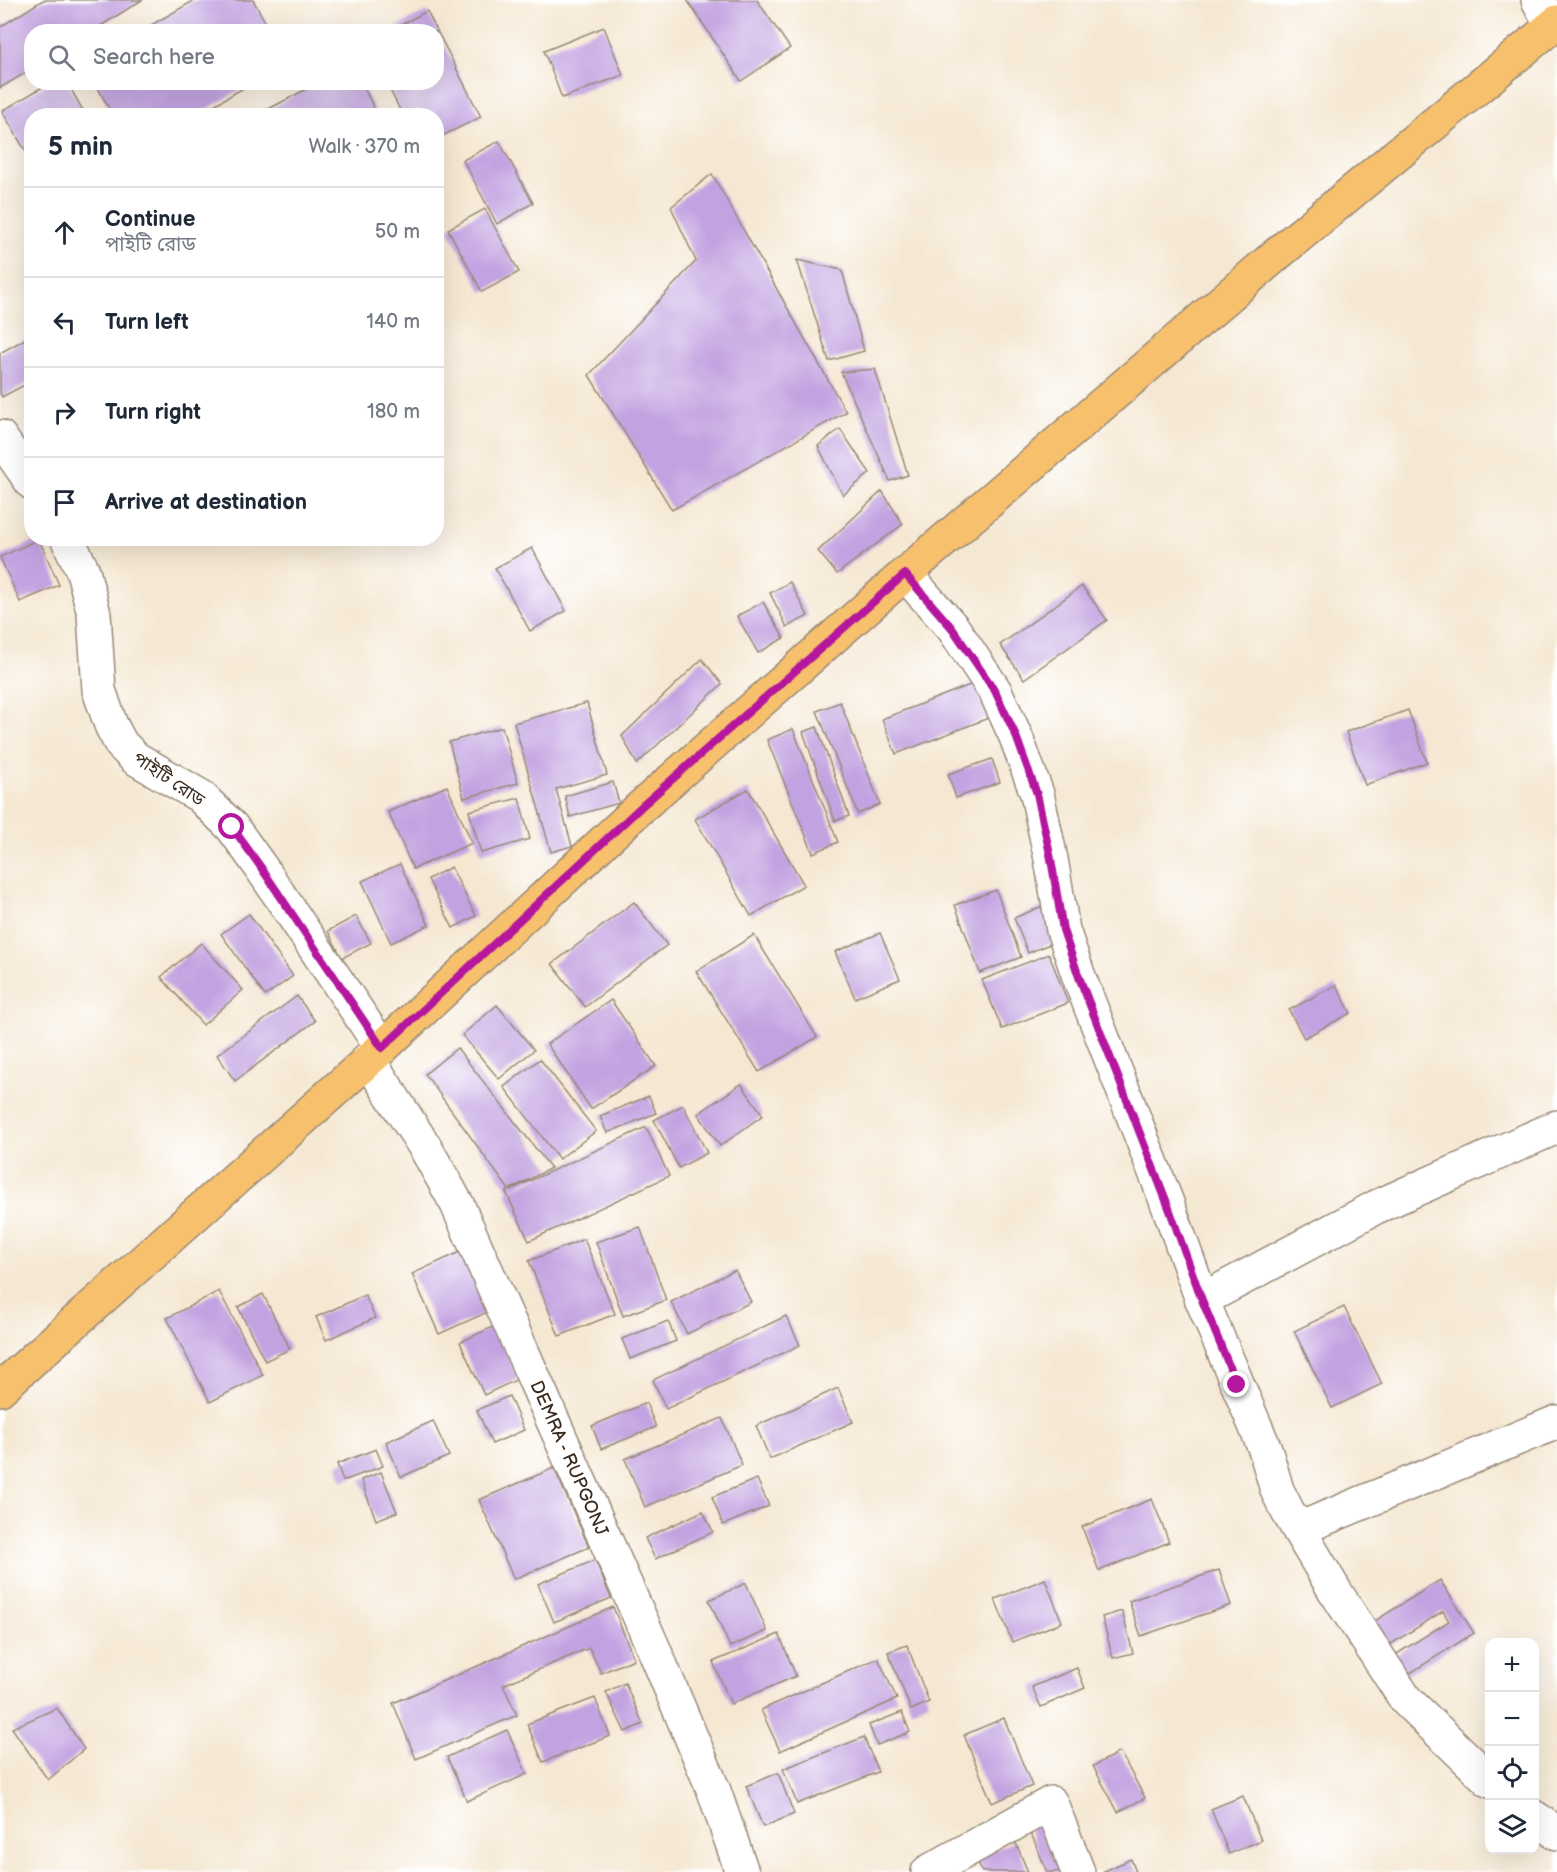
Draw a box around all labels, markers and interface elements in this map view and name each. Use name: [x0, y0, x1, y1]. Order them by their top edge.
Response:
search box: [24, 24, 444, 90]
icon: search: [45, 41, 78, 74]
text: Search here: [93, 44, 215, 71]
text: 5 min: [48, 132, 113, 163]
text: Walk · 370 m: [308, 135, 420, 159]
text: Continue: [105, 206, 195, 233]
icon: ahead: [48, 216, 81, 249]
text: 50 m: [375, 220, 420, 244]
text: পাইটি রোড: [105, 233, 196, 257]
icon: left: [48, 306, 81, 339]
text: Turn left: [105, 309, 189, 336]
text: 140 m: [366, 310, 420, 334]
icon: right: [48, 396, 81, 429]
text: Turn right: [105, 399, 201, 426]
text: 180 m: [367, 400, 420, 424]
icon: arrive: [48, 486, 81, 519]
text: Arrive at destination: [105, 489, 307, 516]
street label: পাইটি রোড: [129, 748, 209, 811]
route start: [218, 813, 244, 839]
route end: [1223, 1371, 1249, 1397]
street label: DEMRA - RUPGONJ: [526, 1378, 612, 1539]
map controls: [1485, 1638, 1539, 1854]
button: +: [1485, 1638, 1539, 1692]
button: −: [1485, 1692, 1539, 1746]
button: locate: [1485, 1746, 1539, 1800]
button: layers: [1485, 1800, 1539, 1854]

